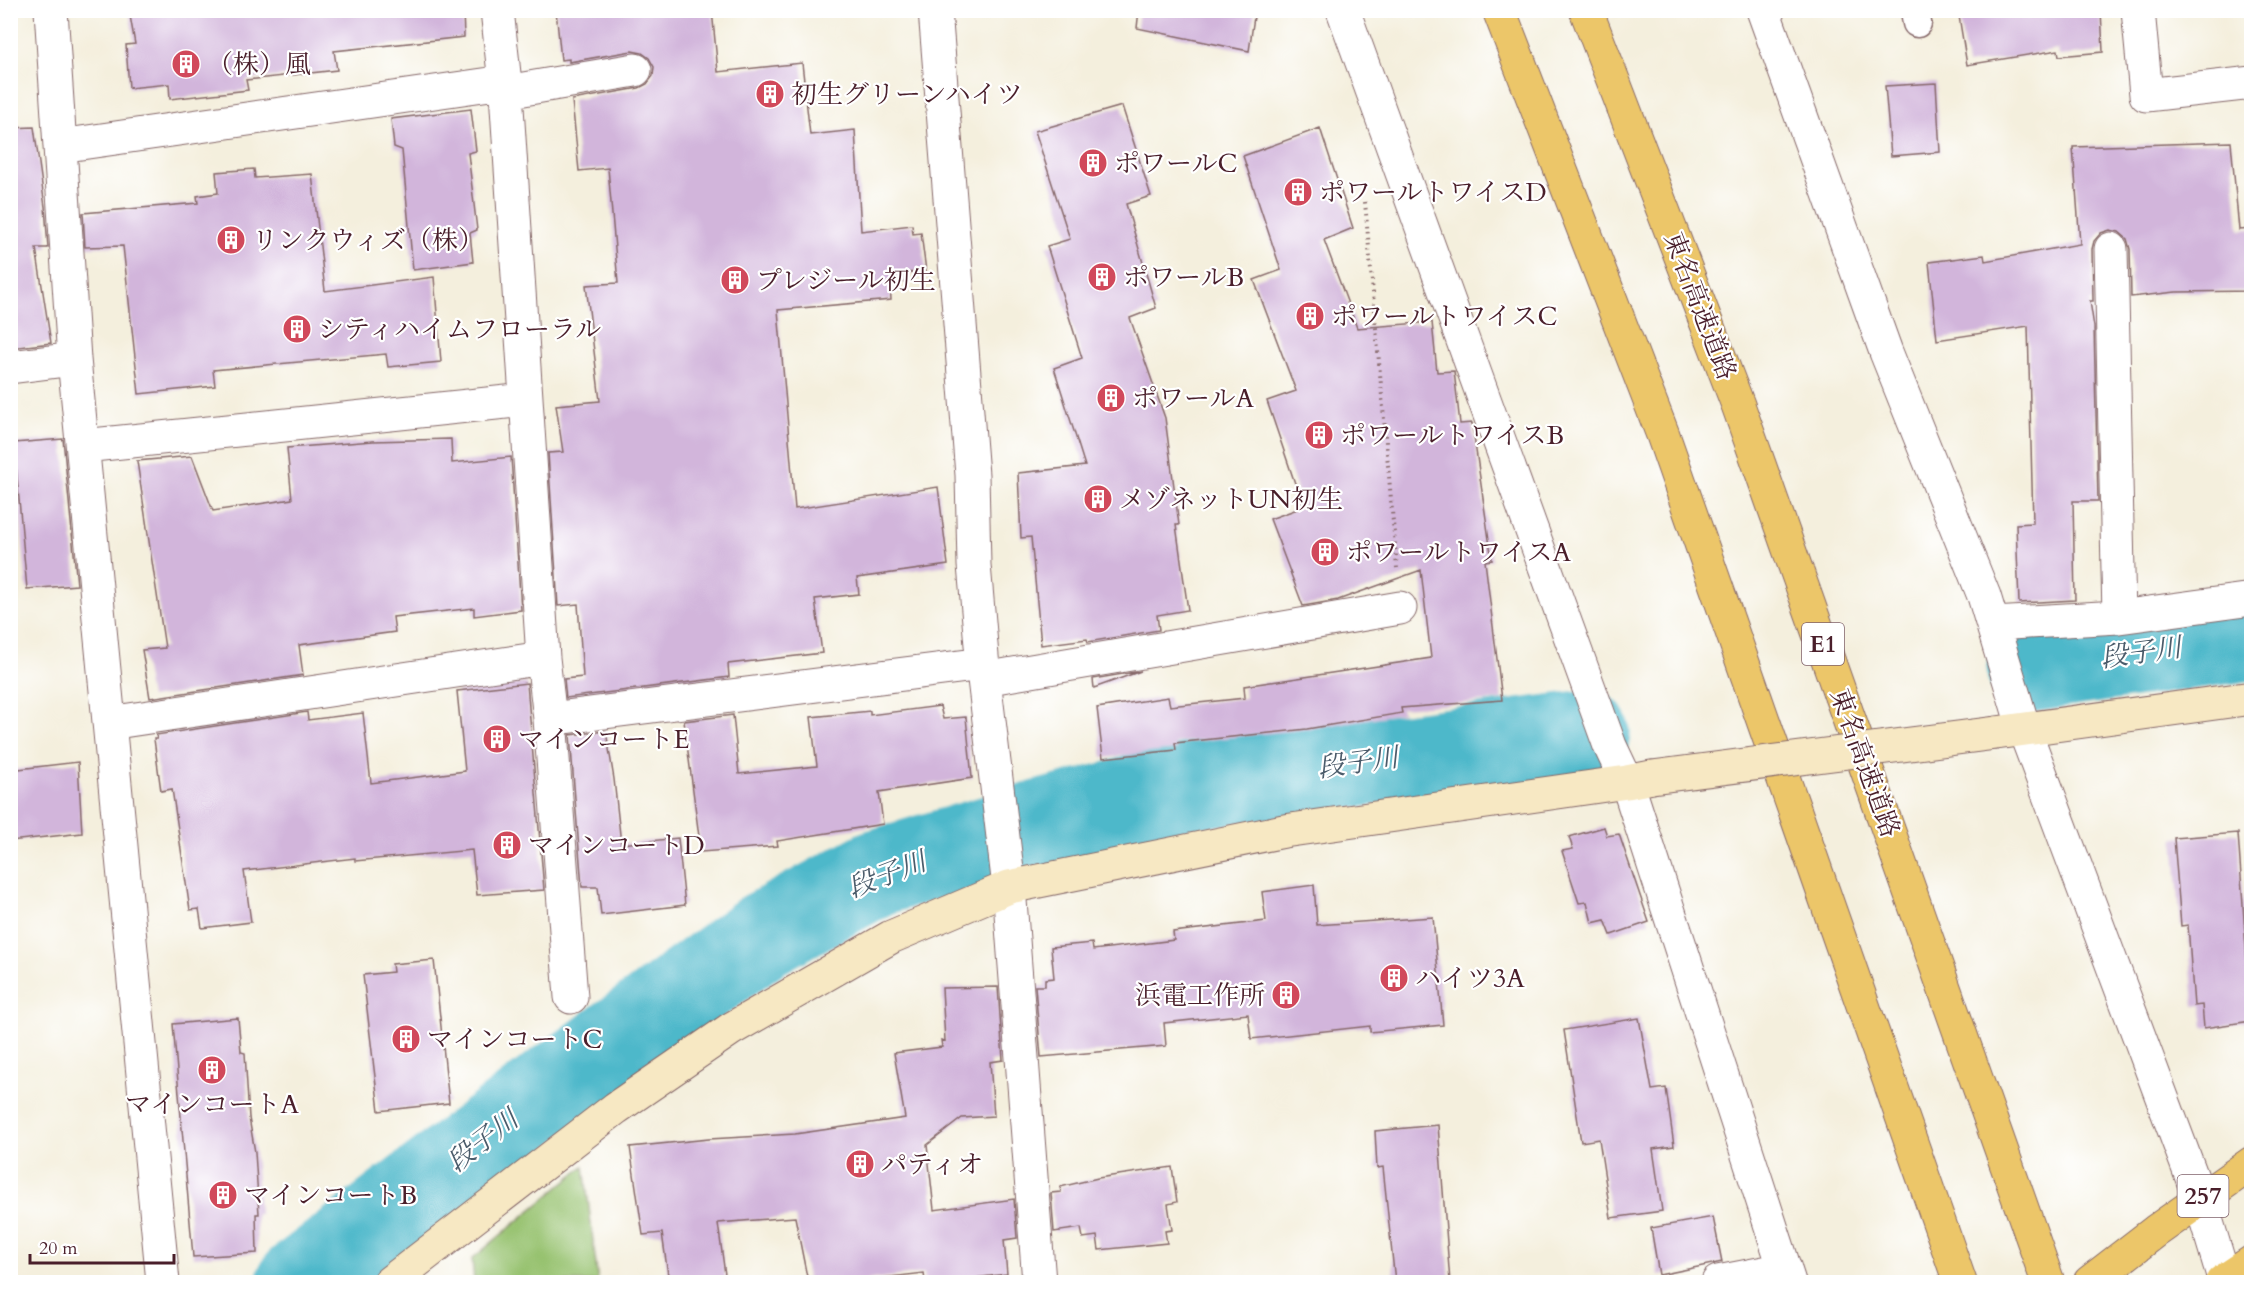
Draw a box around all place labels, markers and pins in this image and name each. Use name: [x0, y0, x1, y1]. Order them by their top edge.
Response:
place label: （株）風: [207, 47, 311, 82]
building icon: （株）風: [170, 48, 202, 80]
place label: 初生グリーンハイツ: [791, 77, 1023, 112]
building icon: 初生グリーンハイツ: [754, 78, 786, 110]
place label: ポワールC: [1114, 146, 1237, 181]
building icon: ポワールC: [1077, 147, 1109, 179]
place label: ポワールトワイスD: [1319, 175, 1547, 210]
building icon: ポワールトワイスD: [1282, 176, 1314, 208]
place label: リンクウィズ（株）: [252, 223, 484, 258]
building icon: リンクウィズ（株）: [215, 224, 247, 256]
place label: ポワールB: [1123, 260, 1244, 295]
building icon: ポワールB: [1086, 261, 1118, 293]
place label: プレジール初生: [756, 263, 936, 298]
building icon: プレジール初生: [719, 264, 751, 296]
place label: ポワールトワイスC: [1331, 299, 1557, 334]
building icon: ポワールトワイスC: [1294, 300, 1326, 332]
place label: シティハイムフローラル: [318, 312, 601, 347]
building icon: シティハイムフローラル: [281, 313, 313, 345]
place label: ポワールA: [1132, 381, 1254, 416]
building icon: ポワールA: [1095, 382, 1127, 414]
place label: ポワールトワイスB: [1340, 418, 1564, 453]
building icon: ポワールトワイスB: [1303, 419, 1335, 451]
place label: メゾネットUN初生: [1119, 482, 1343, 517]
building icon: メゾネットUN初生: [1082, 483, 1114, 515]
place label: ポワールトワイスA: [1346, 535, 1571, 570]
building icon: ポワールトワイスA: [1309, 536, 1341, 568]
place label: マインコートE: [518, 722, 690, 757]
building icon: マインコートE: [481, 723, 513, 755]
place label: マインコートD: [528, 828, 705, 863]
building icon: マインコートD: [491, 829, 523, 861]
place label: ハイツ3A: [1415, 961, 1525, 996]
building icon: ハイツ3A: [1378, 962, 1410, 994]
place label: 浜電工作所: [1135, 978, 1265, 1013]
building icon: 浜電工作所: [1270, 979, 1302, 1011]
place label: マインコートC: [427, 1022, 602, 1057]
building icon: マインコートC: [390, 1023, 422, 1055]
building icon: マインコートA: [196, 1054, 228, 1086]
place label: マインコートA: [125, 1087, 299, 1122]
place label: パティオ: [881, 1147, 983, 1182]
building icon: パティオ: [844, 1148, 876, 1180]
place label: マインコートB: [244, 1178, 417, 1213]
building icon: マインコートB: [207, 1179, 239, 1211]

